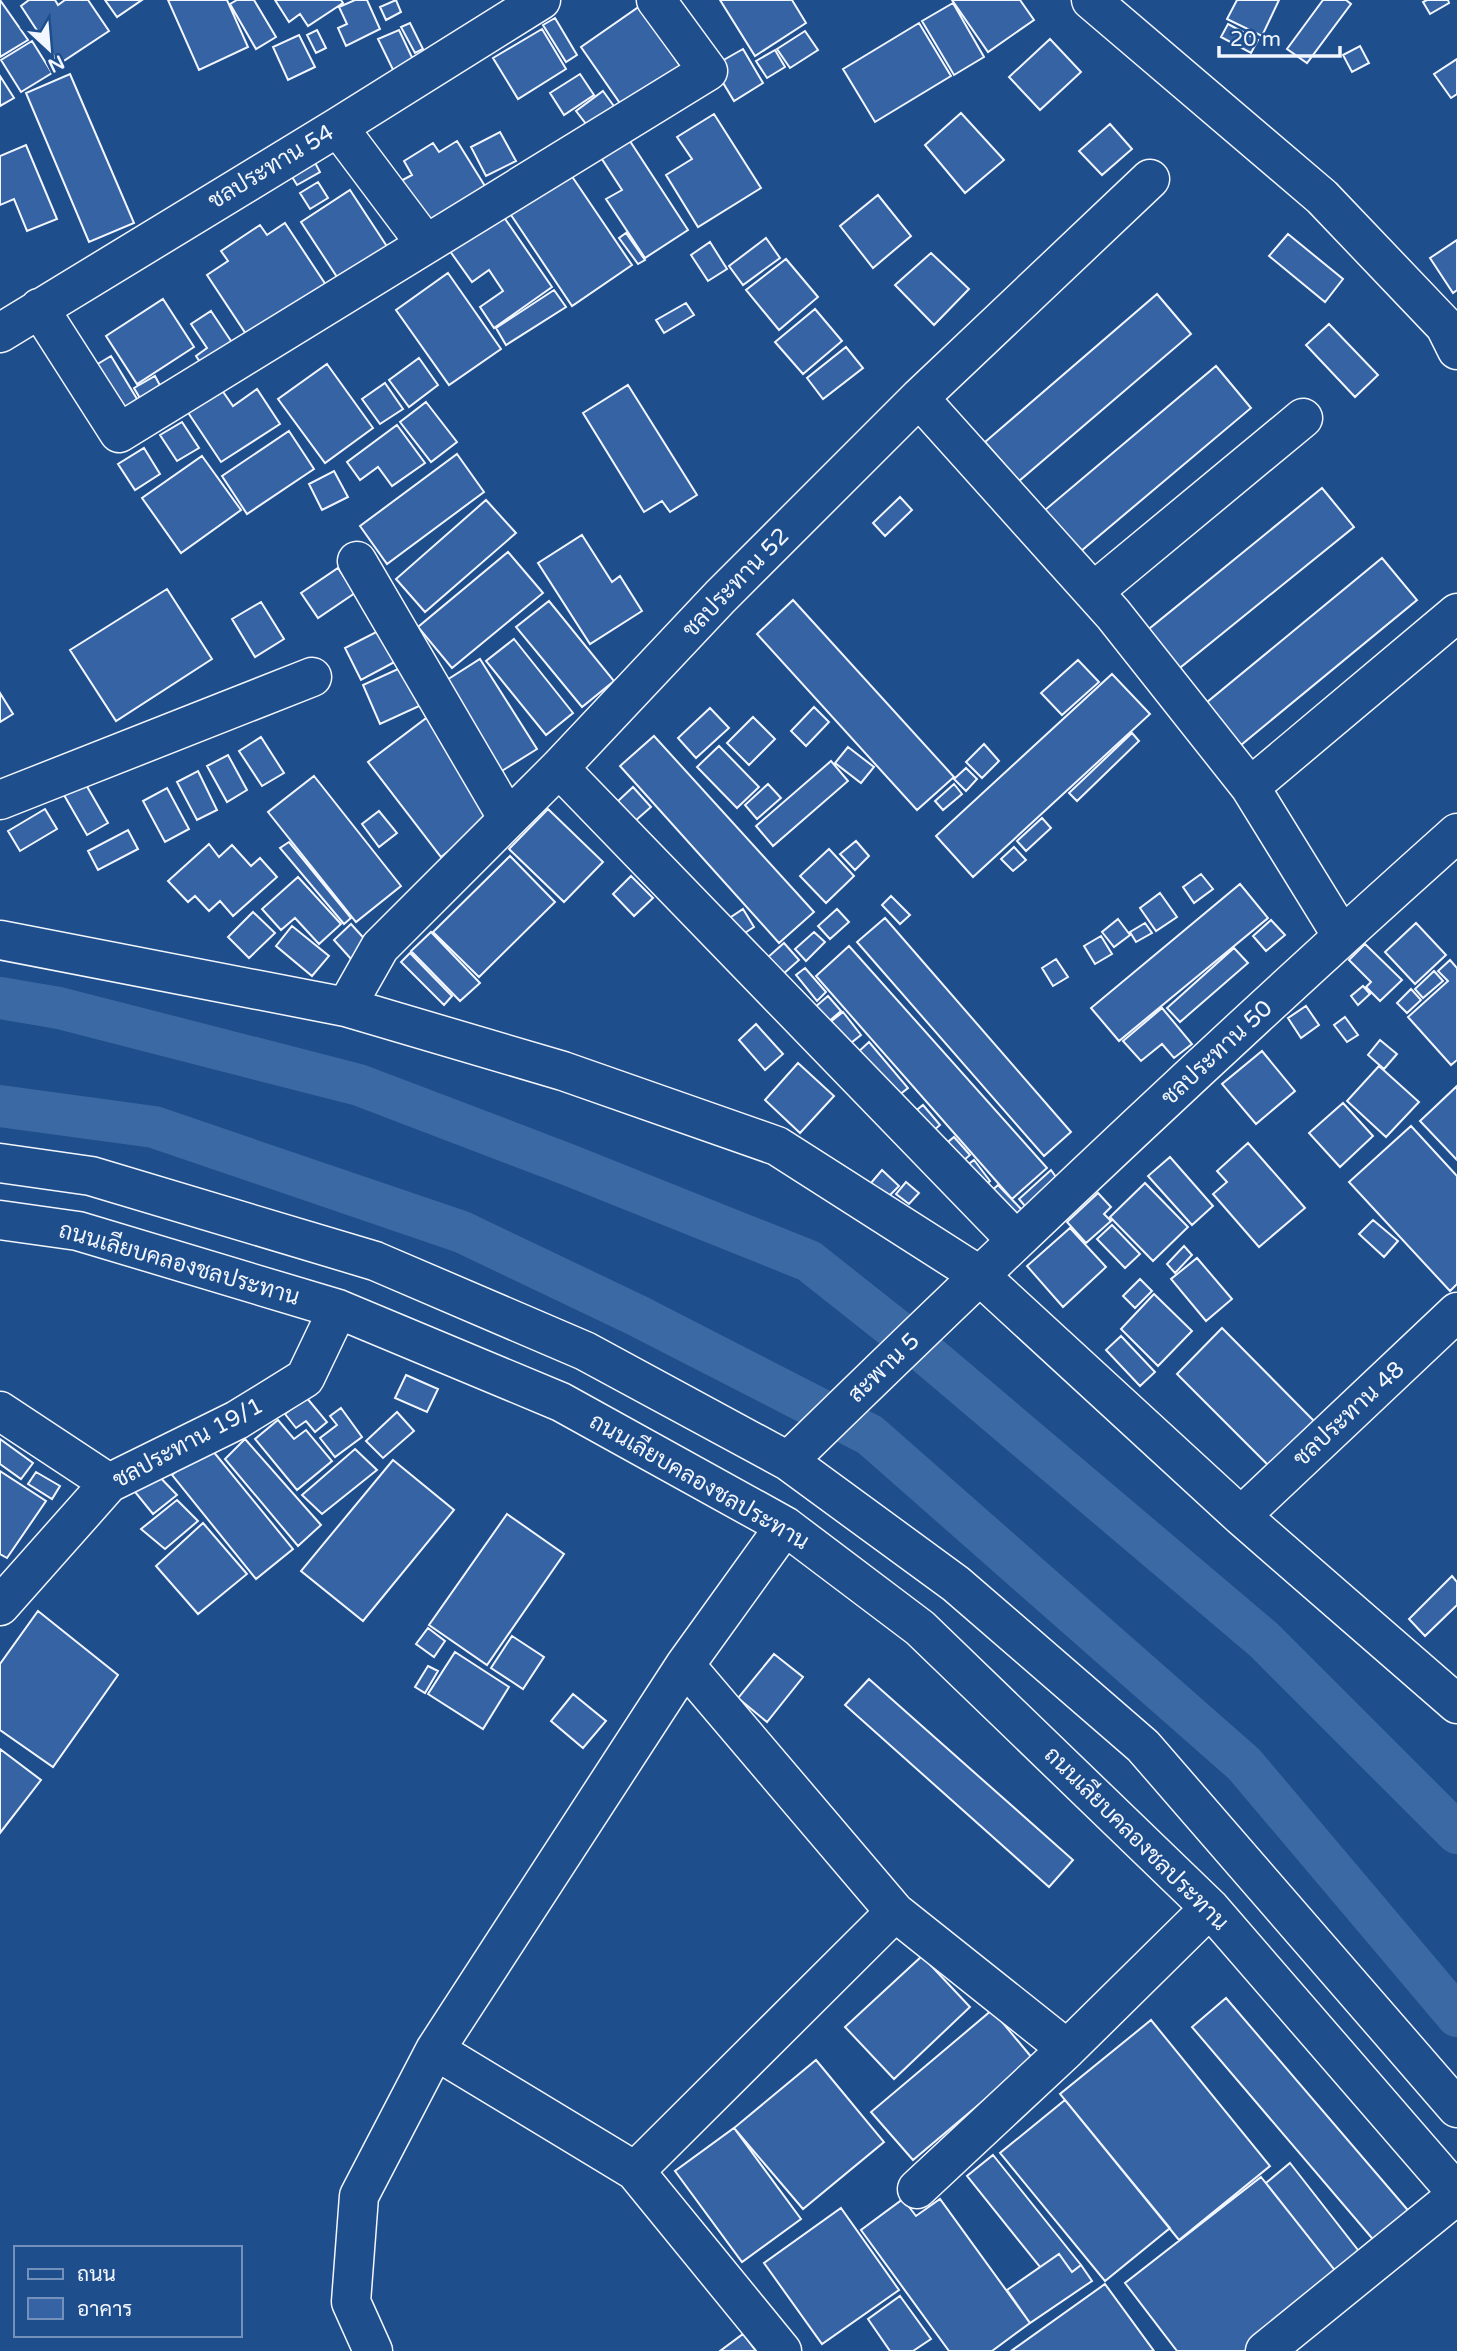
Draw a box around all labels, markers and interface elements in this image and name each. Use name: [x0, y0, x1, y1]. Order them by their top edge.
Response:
north arrow: [14, 14, 84, 84]
scale bar: [1219, 14, 1340, 58]
text: 20 m: [1230, 27, 1281, 52]
text: N: [44, 50, 68, 77]
street label: ชลประทาน 54: [203, 119, 339, 215]
street label: ชลประทาน 52: [677, 522, 795, 644]
street label: ชลประทาน 50: [1156, 994, 1278, 1112]
street label: ถนนเลียบคลองชลประทาน: [55, 1214, 303, 1312]
street label: สะพาน 5: [842, 1327, 926, 1409]
street label: ชลประทาน 48: [1288, 1355, 1410, 1473]
street label: ชลประทาน 19/1: [108, 1392, 268, 1494]
street label: ถนนเลียบคลองชลประทาน: [584, 1406, 815, 1556]
street label: ถนนเลียบคลองชลประทาน: [1038, 1740, 1235, 1937]
legend: [14, 2246, 242, 2337]
text: ถนน: [77, 2262, 116, 2287]
text: อาคาร: [77, 2297, 133, 2322]

